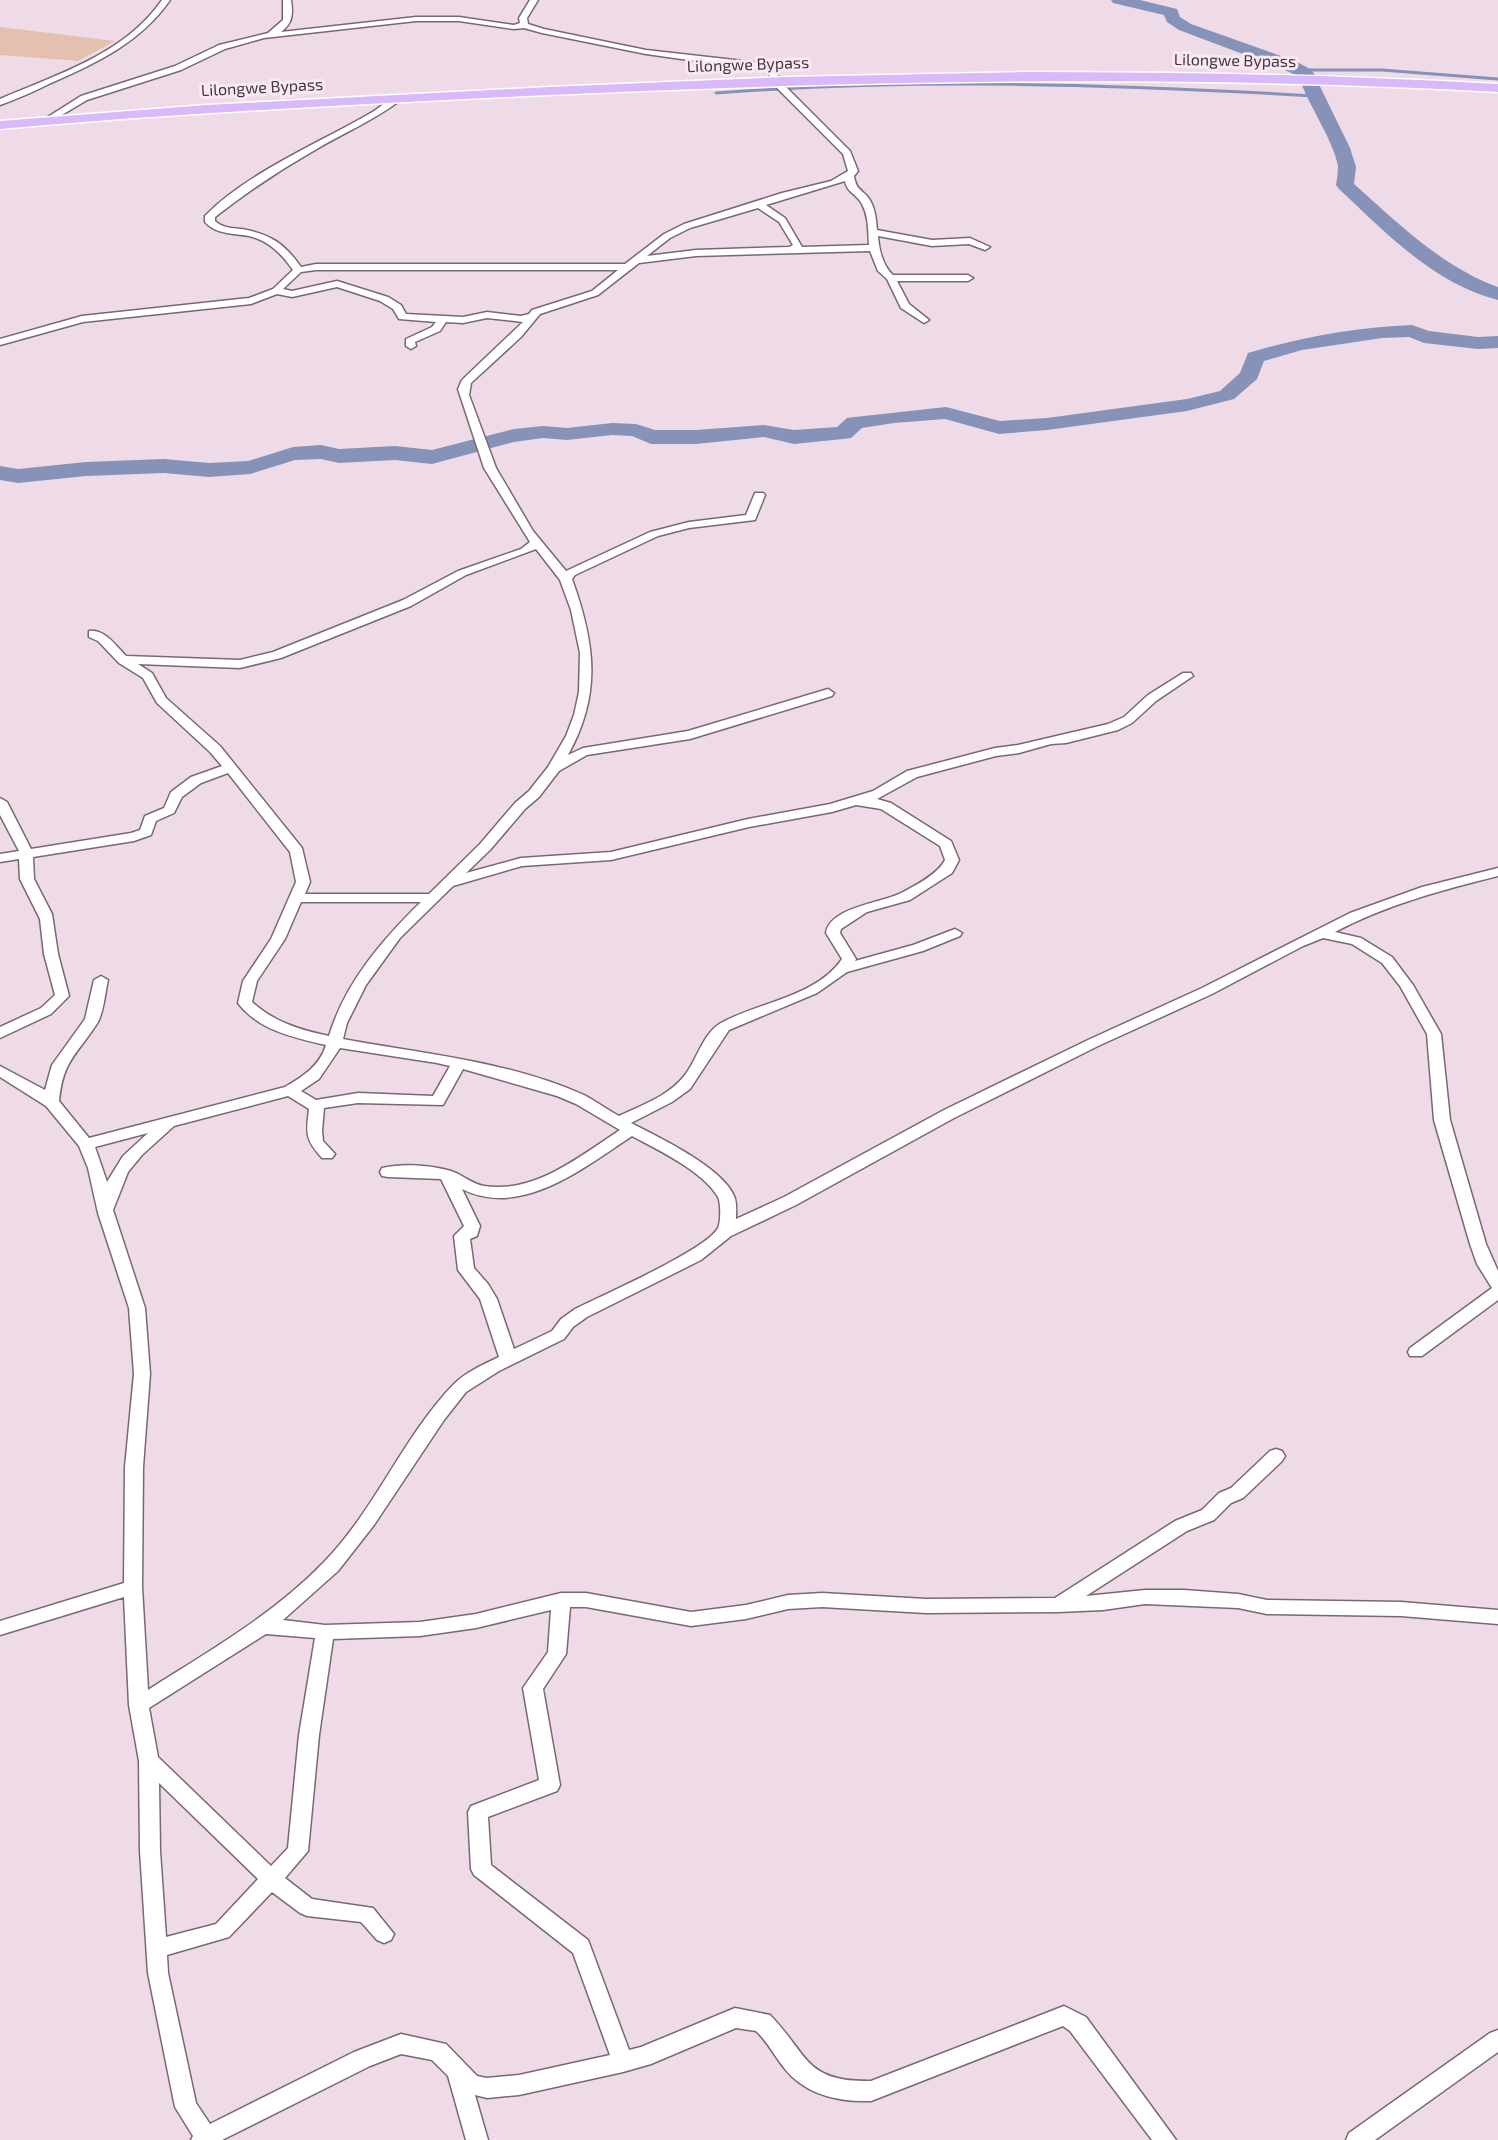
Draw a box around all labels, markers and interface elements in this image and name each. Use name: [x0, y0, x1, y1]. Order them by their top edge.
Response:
street label: Lilongwe Bypass: [1174, 49, 1296, 70]
street label: Lilongwe Bypass: [687, 52, 809, 75]
street label: Lilongwe Bypass: [200, 74, 324, 99]

